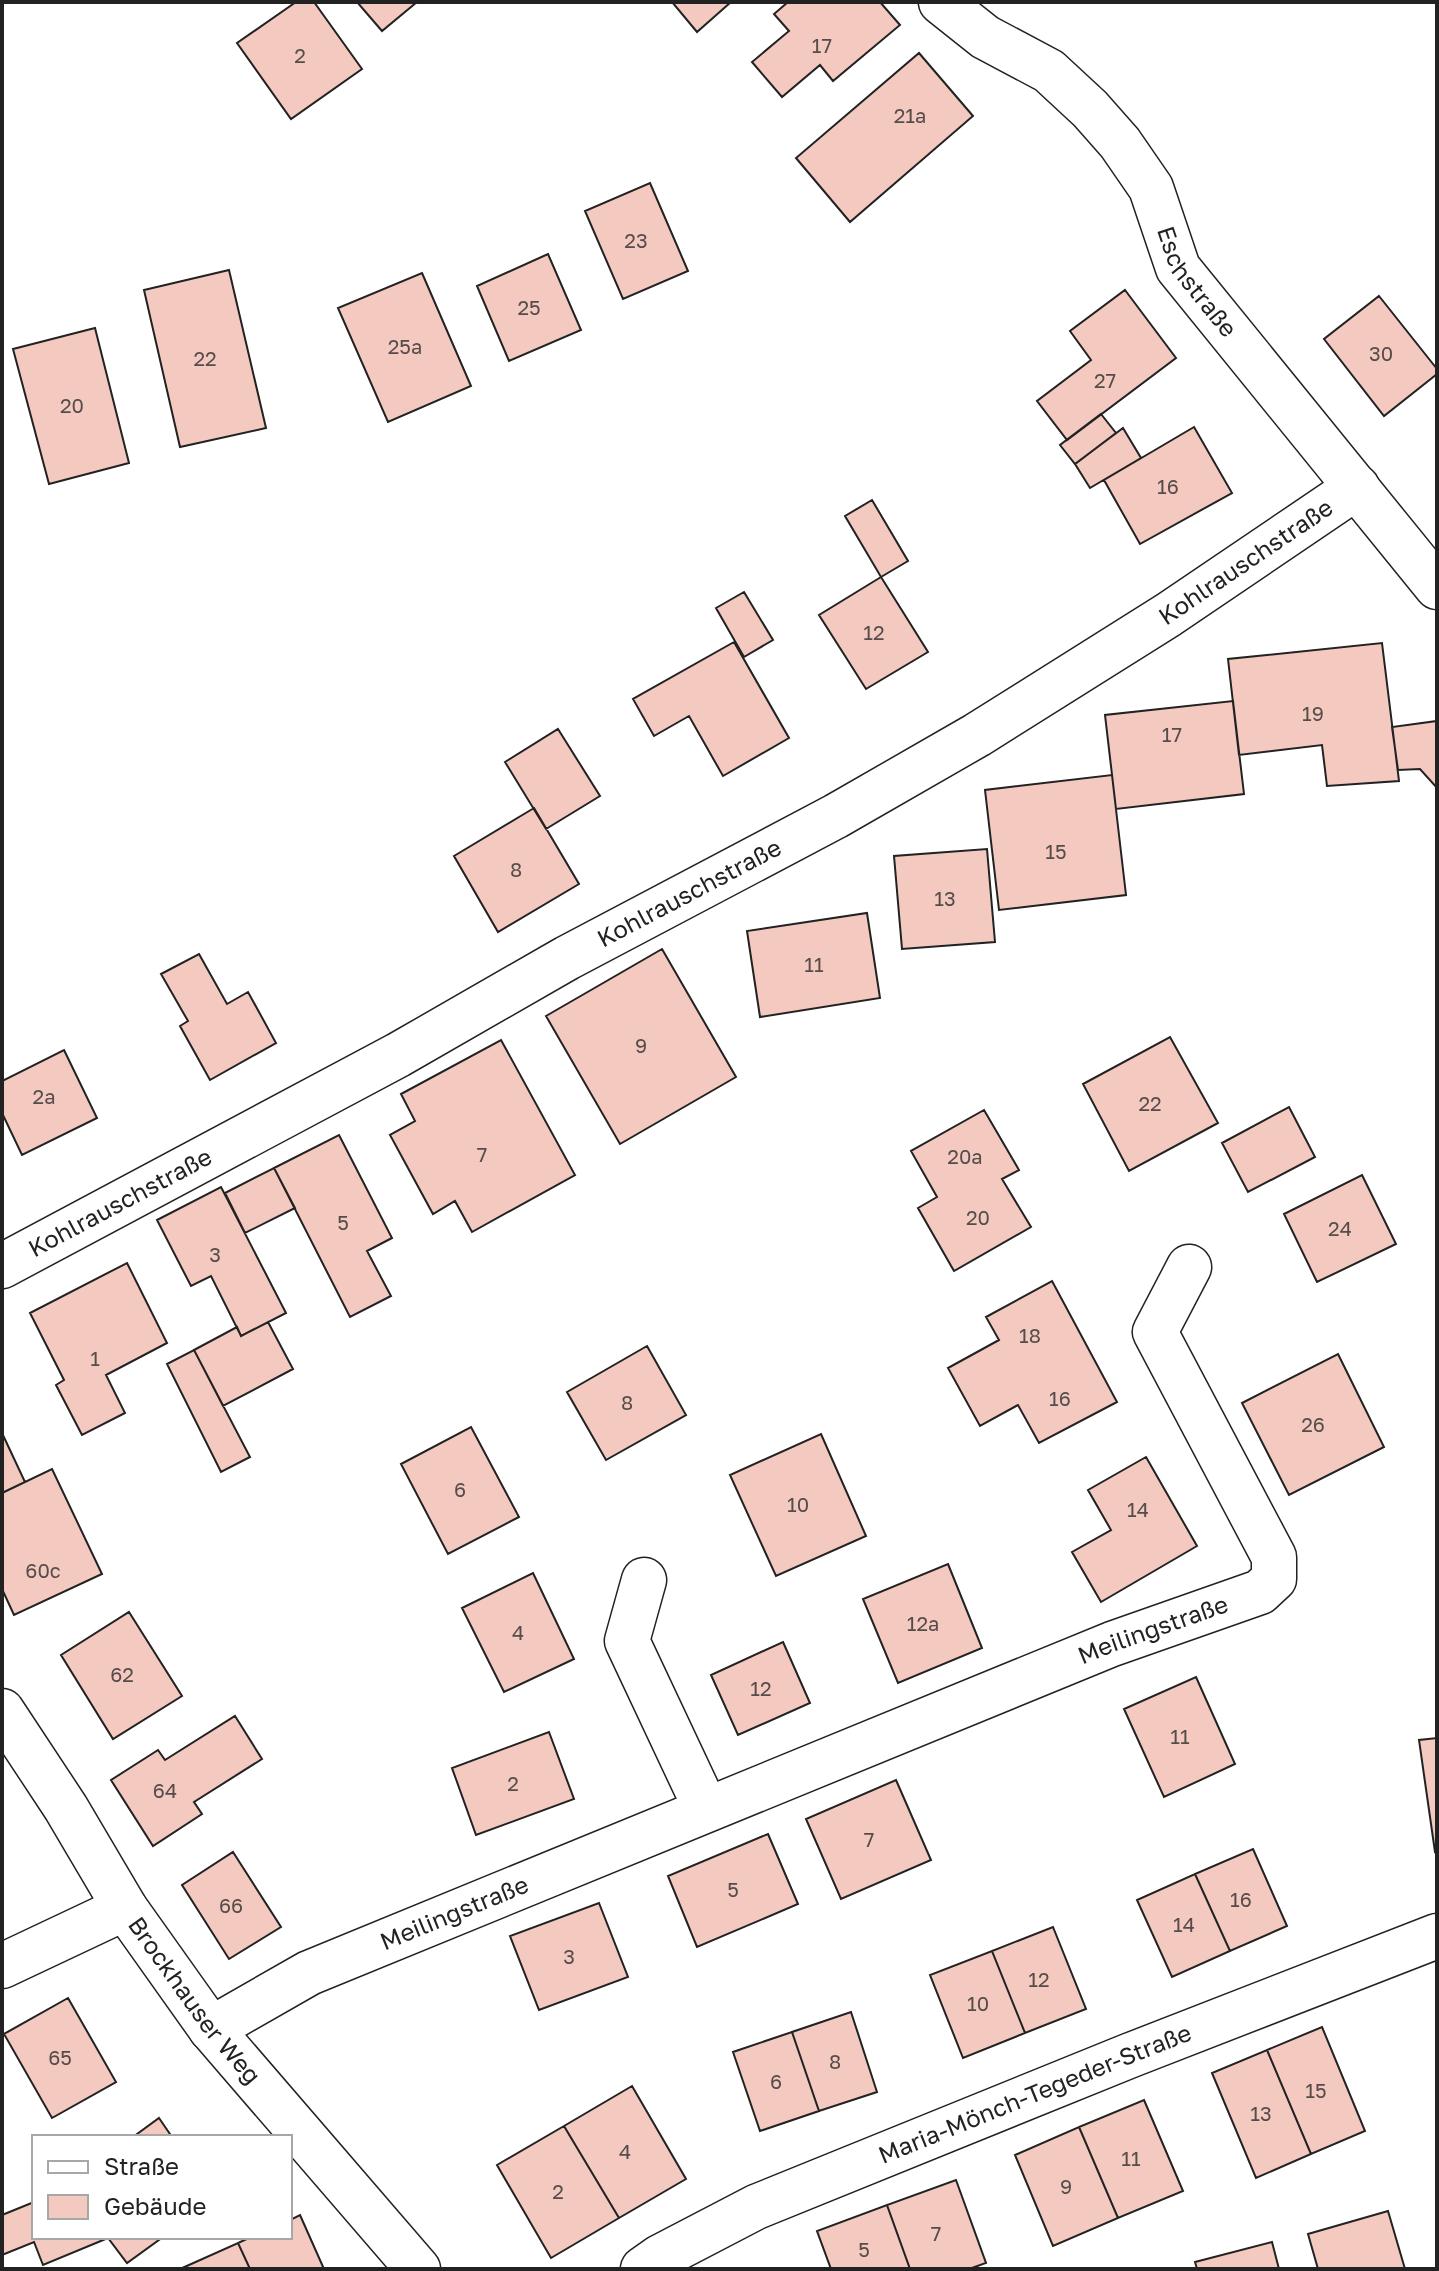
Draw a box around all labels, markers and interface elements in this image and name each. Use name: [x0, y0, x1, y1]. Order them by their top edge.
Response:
house number: 17: [812, 33, 832, 57]
house number: 2: [294, 43, 306, 67]
house number: 21a: [894, 103, 926, 127]
street label: Eschstraße: [1152, 222, 1244, 342]
house number: 23: [624, 228, 648, 252]
house number: 25: [517, 295, 541, 319]
house number: 25a: [388, 334, 422, 358]
house number: 30: [1369, 341, 1393, 365]
house number: 22: [193, 346, 217, 370]
house number: 27: [1094, 368, 1116, 392]
house number: 20: [60, 393, 84, 417]
house number: 16: [1157, 474, 1179, 498]
street label: Kohlrauschstraße: [1153, 492, 1337, 630]
house number: 12: [863, 620, 885, 644]
house number: 19: [1302, 701, 1324, 725]
house number: 17: [1162, 722, 1182, 746]
street label: Kohlrauschstraße: [592, 832, 786, 952]
house number: 15: [1045, 839, 1067, 863]
house number: 8: [510, 857, 522, 881]
house number: 13: [934, 886, 956, 910]
house number: 11: [804, 952, 824, 976]
house number: 9: [635, 1033, 647, 1057]
house number: 2a: [33, 1084, 55, 1108]
house number: 22: [1138, 1091, 1162, 1115]
street label: Kohlrauschstraße: [23, 1141, 216, 1262]
house number: 7: [477, 1142, 487, 1166]
house number: 20a: [947, 1144, 983, 1168]
house number: 20: [966, 1205, 990, 1229]
house number: 5: [337, 1210, 349, 1234]
house number: 24: [1328, 1216, 1352, 1240]
house number: 3: [209, 1242, 221, 1266]
house number: 18: [1019, 1323, 1041, 1347]
house number: 1: [90, 1346, 100, 1370]
house number: 16: [1049, 1386, 1071, 1410]
house number: 8: [621, 1390, 633, 1414]
house number: 26: [1301, 1412, 1325, 1436]
house number: 6: [454, 1477, 466, 1501]
house number: 10: [787, 1492, 809, 1516]
house number: 14: [1127, 1497, 1149, 1521]
house number: 60c: [25, 1558, 61, 1582]
street label: Meilingstraße: [1073, 1588, 1232, 1669]
house number: 12a: [907, 1611, 939, 1635]
house number: 4: [512, 1620, 524, 1644]
house number: 62: [110, 1662, 134, 1686]
house number: 12: [750, 1676, 772, 1700]
house number: 11: [1170, 1724, 1190, 1748]
house number: 2: [507, 1771, 519, 1795]
house number: 64: [153, 1778, 177, 1802]
house number: 7: [864, 1827, 874, 1851]
street label: Meilingstraße: [375, 1869, 532, 1955]
house number: 5: [727, 1877, 739, 1901]
house number: 16: [1230, 1887, 1252, 1911]
house number: 66: [219, 1893, 243, 1917]
street label: Brockhauser Weg: [123, 1911, 268, 2089]
house number: 14: [1173, 1912, 1195, 1936]
house number: 3: [563, 1944, 575, 1968]
house number: 12: [1028, 1967, 1050, 1991]
house number: 10: [967, 1991, 989, 2015]
street label: Maria-Mönch-Tegeder-Straße: [874, 2017, 1195, 2169]
house number: 65: [48, 2045, 72, 2069]
house number: 8: [829, 2049, 841, 2073]
house number: 6: [770, 2069, 782, 2093]
house number: 15: [1305, 2078, 1327, 2102]
house number: 13: [1250, 2101, 1272, 2125]
legend: [32, 2135, 292, 2239]
house number: 4: [619, 2139, 631, 2163]
house number: 11: [1121, 2146, 1141, 2170]
text: Straße: [104, 2151, 179, 2180]
house number: 9: [1060, 2174, 1072, 2198]
house number: 2: [552, 2179, 564, 2203]
text: Gebäude: [104, 2191, 206, 2220]
house number: 7: [931, 2221, 941, 2245]
house number: 5: [858, 2237, 870, 2261]

